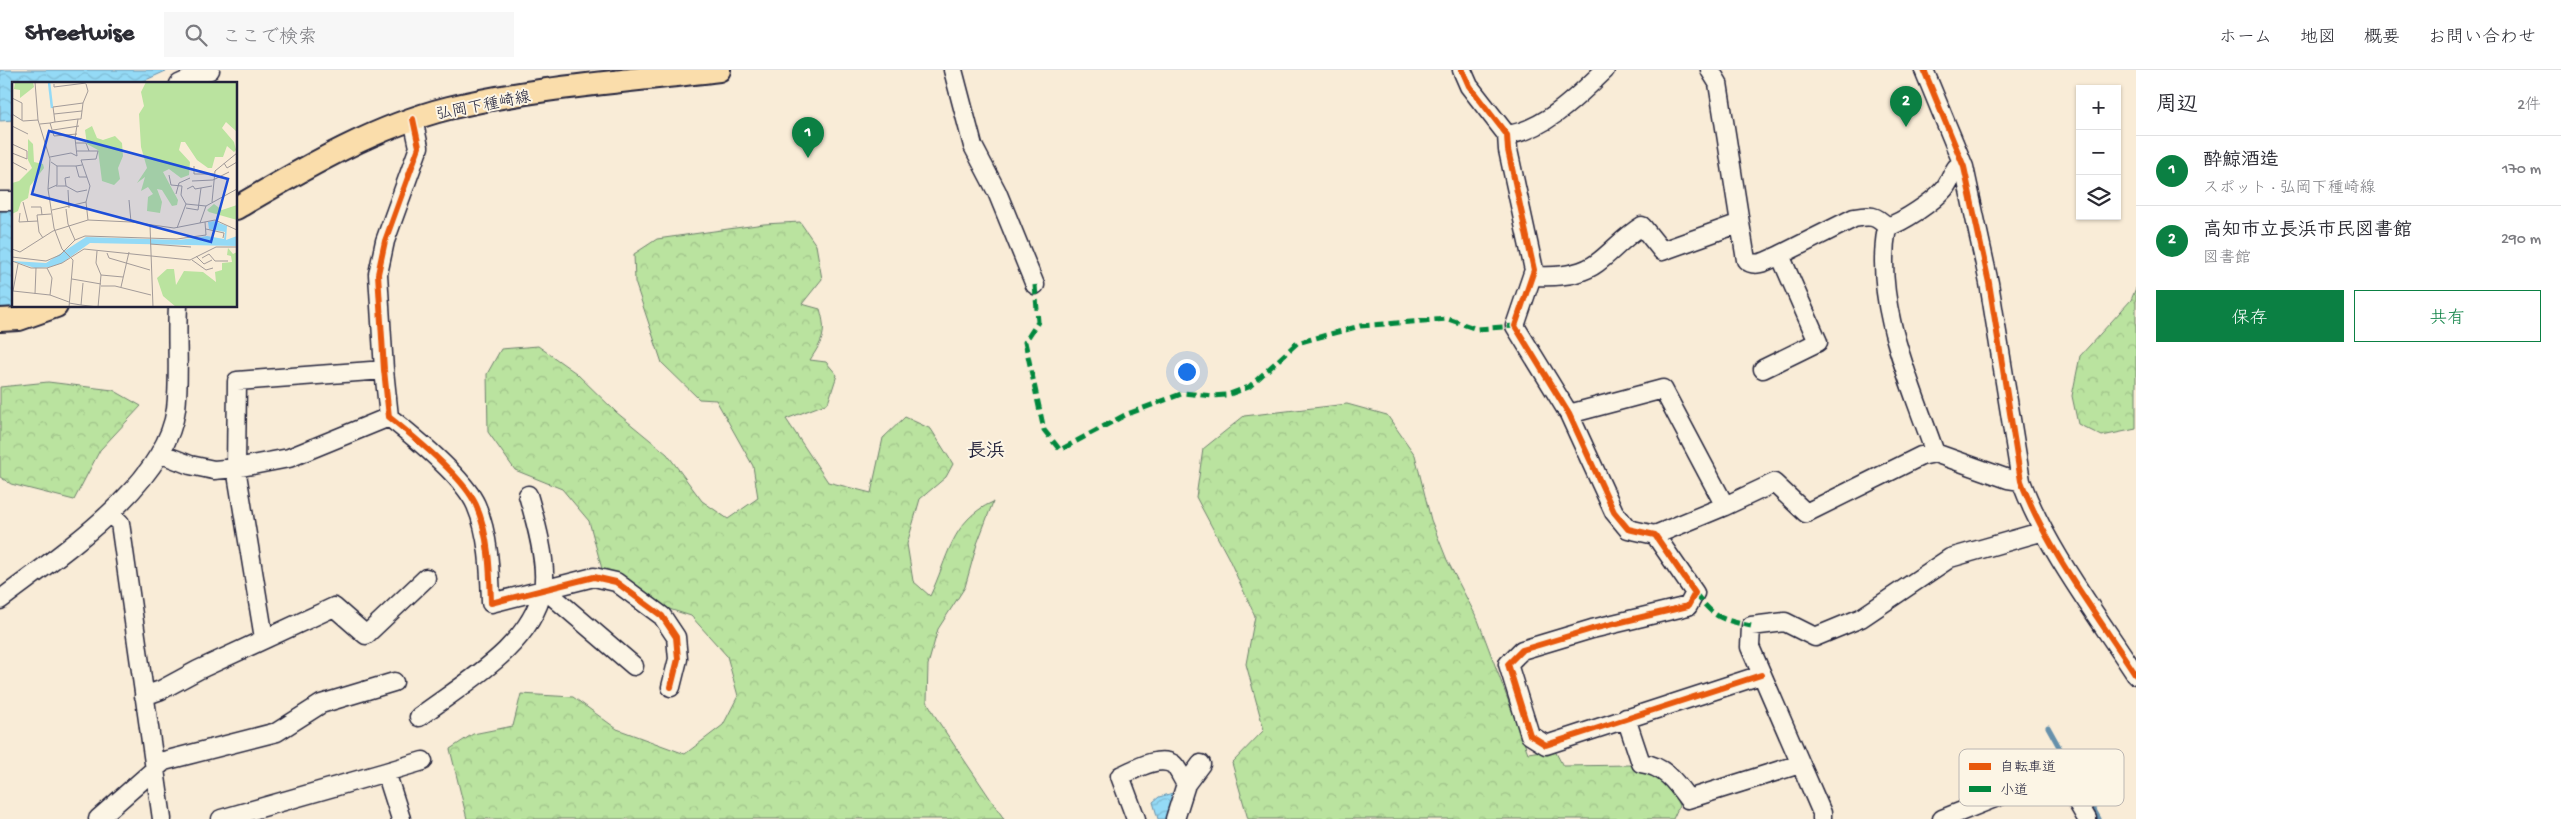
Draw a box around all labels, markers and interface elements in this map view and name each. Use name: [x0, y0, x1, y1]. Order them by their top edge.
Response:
search box: [164, 12, 514, 57]
text: Streetwise: [25, 20, 134, 49]
icon: search: [182, 21, 210, 49]
text: ここで検索: [222, 27, 317, 50]
text: ホーム: [2219, 28, 2272, 49]
text: 地図: [2300, 28, 2336, 49]
text: 概要: [2364, 28, 2400, 49]
text: お問い合わせ: [2428, 28, 2536, 49]
inset map: [12, 82, 238, 308]
map controls: [2076, 85, 2121, 220]
button: +: [2076, 85, 2121, 130]
pin: 2: [1890, 86, 1922, 127]
street label: 弘岡下種崎線: [434, 87, 533, 126]
text: 周辺: [2156, 94, 2198, 119]
text: 2件: [2517, 97, 2541, 116]
pin: 1: [792, 117, 824, 158]
button: −: [2076, 130, 2121, 175]
text: 酔鯨酒造: [2203, 150, 2279, 173]
text: 1: [2169, 161, 2175, 180]
text: 170 m: [2502, 161, 2541, 180]
button: layers: [2076, 175, 2121, 220]
text: スポット · 弘岡下種崎線: [2203, 180, 2376, 199]
text: 高知市立長浜市民図書館: [2203, 220, 2412, 243]
text: 2: [2168, 231, 2176, 250]
text: 290 m: [2501, 231, 2541, 250]
text: 図書館: [2203, 250, 2251, 269]
button: 保存: [2156, 290, 2344, 342]
button: 共有: [2354, 290, 2541, 342]
your location: [1174, 359, 1200, 385]
district label: 長浜: [967, 440, 1005, 464]
legend: [1959, 749, 2124, 806]
text: 自転車道: [2000, 760, 2056, 777]
text: 小道: [2000, 783, 2028, 800]

